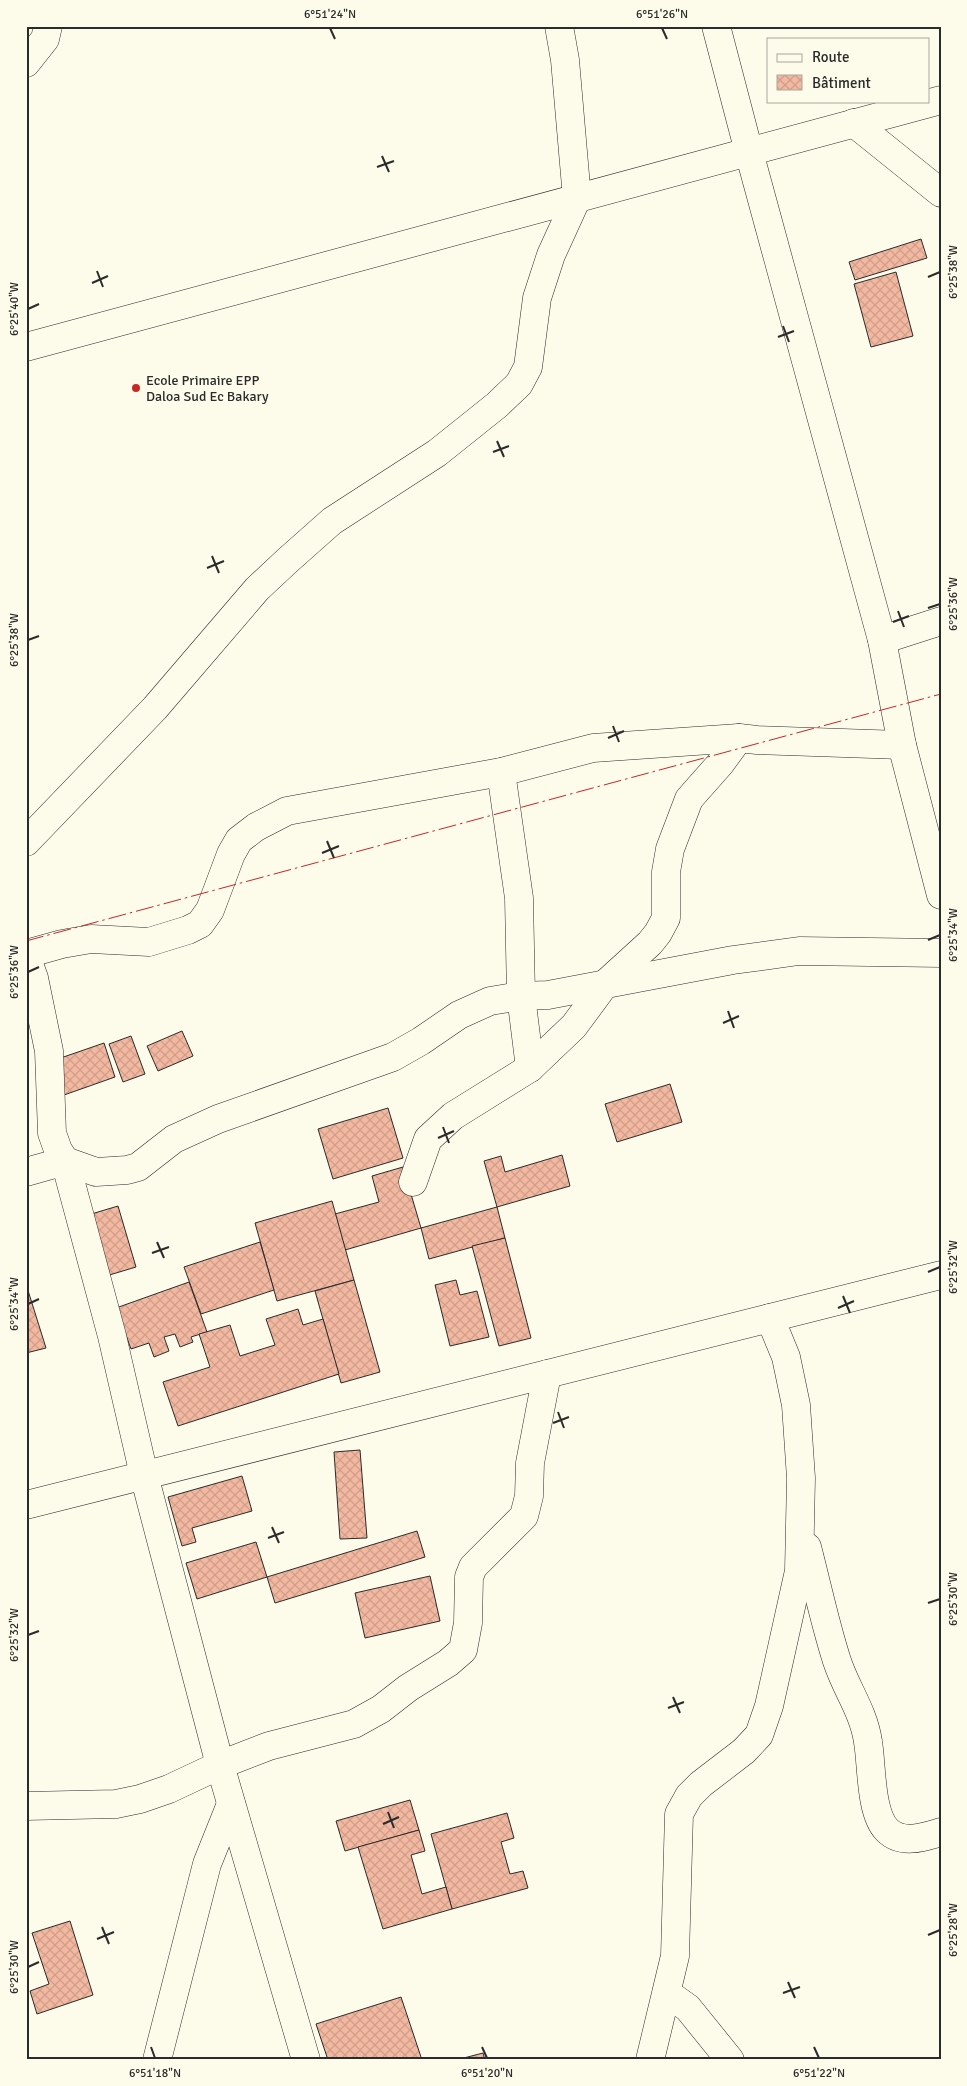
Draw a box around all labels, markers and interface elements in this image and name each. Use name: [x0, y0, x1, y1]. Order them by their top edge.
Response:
text: 6°51'24"N: [304, 7, 356, 22]
text: 6°51'26"N: [636, 7, 688, 22]
legend: [767, 38, 930, 102]
text: Route: [812, 48, 849, 66]
text: Bâtiment: [812, 74, 871, 92]
text: 6°25'38"W: [946, 245, 961, 299]
text: 6°25'40"W: [7, 282, 22, 336]
place label: Ecole Primaire EPP Daloa Sud Ec Bakary: [146, 372, 269, 405]
marker: Ecole Primaire EPP Daloa Sud Ec Bakary: [130, 382, 142, 394]
text: 6°25'36"W: [946, 577, 961, 631]
text: 6°25'38"W: [7, 613, 22, 667]
text: 6°25'34"W: [946, 908, 961, 962]
text: 6°25'36"W: [7, 945, 22, 999]
text: 6°25'32"W: [946, 1240, 961, 1294]
text: 6°25'34"W: [7, 1277, 22, 1331]
text: 6°25'30"W: [946, 1572, 961, 1626]
text: 6°25'32"W: [7, 1608, 22, 1662]
text: 6°25'28"W: [946, 1903, 961, 1957]
text: 6°25'30"W: [7, 1940, 22, 1994]
text: 6°51'18"N: [129, 2066, 181, 2081]
text: 6°51'20"N: [461, 2066, 513, 2081]
text: 6°51'22"N: [793, 2066, 845, 2081]

